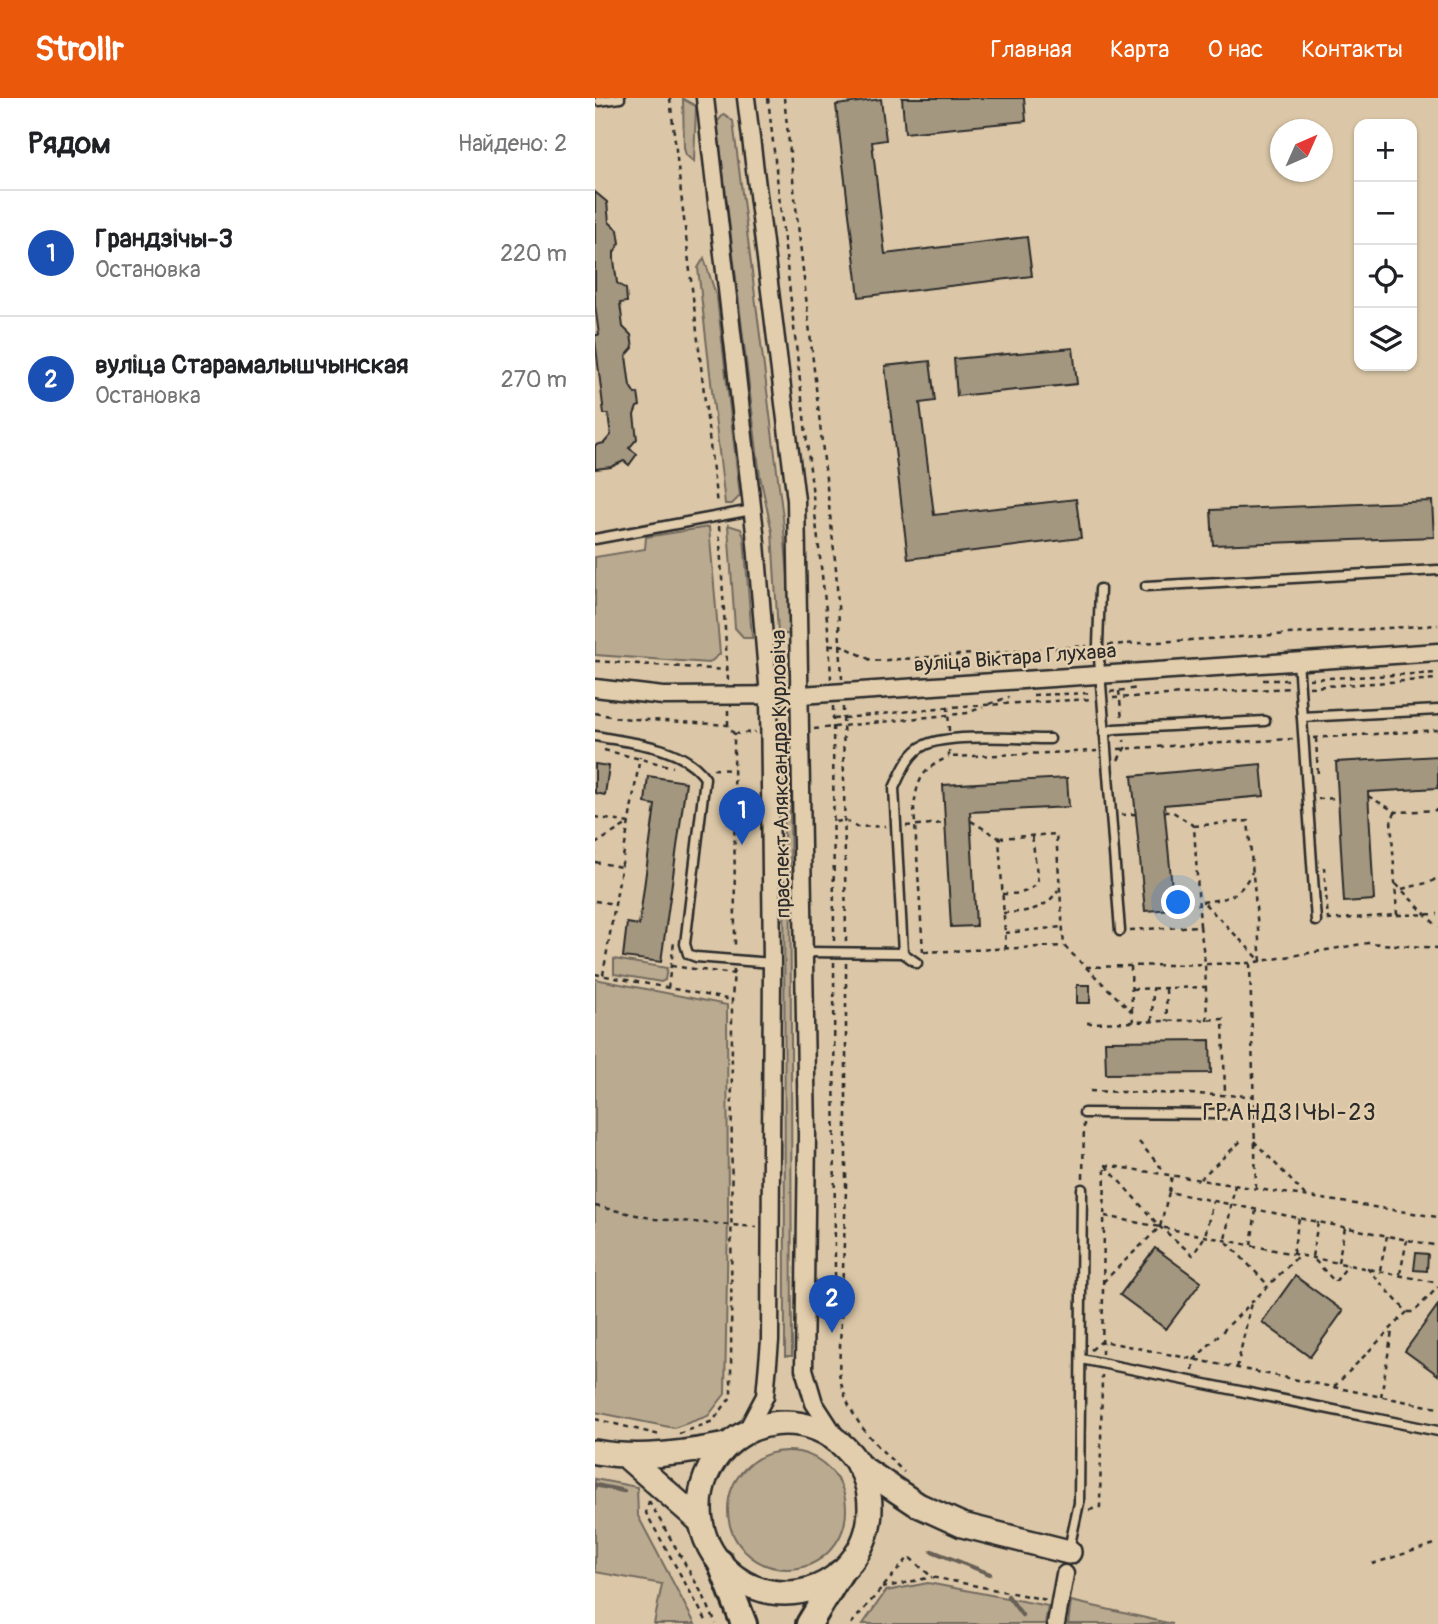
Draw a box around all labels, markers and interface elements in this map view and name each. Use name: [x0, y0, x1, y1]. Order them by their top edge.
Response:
text: Strollr: [35, 29, 124, 70]
text: Главная: [991, 35, 1072, 64]
text: Карта: [1110, 35, 1170, 64]
text: О нас: [1208, 35, 1263, 64]
text: Контакты: [1301, 35, 1403, 64]
north arrow: [1270, 119, 1333, 182]
map controls: [1354, 119, 1417, 371]
button: +: [1354, 119, 1417, 182]
text: Рядом: [28, 125, 111, 162]
text: Найдено: 2: [458, 129, 567, 158]
button: −: [1354, 182, 1417, 245]
text: Грандзічы-3: [95, 223, 233, 255]
text: 1: [47, 239, 56, 268]
text: 220 m: [500, 239, 567, 268]
button: locate: [1354, 245, 1417, 308]
text: Остановка: [95, 255, 201, 284]
button: layers: [1354, 308, 1417, 371]
text: вуліца Старамалышчынская: [95, 349, 409, 381]
text: 2: [45, 365, 57, 394]
text: 270 m: [501, 365, 567, 394]
text: Остановка: [95, 381, 201, 410]
street label: праспект Аляксандра Курловіча: [765, 629, 797, 919]
street label: вуліца Віктара Глухава: [913, 637, 1117, 679]
pin: 1: [719, 787, 765, 845]
your location: [1161, 885, 1195, 919]
district label: ГРАНДЗІЧЫ-23: [1202, 1098, 1378, 1127]
pin: 2: [809, 1275, 855, 1333]

